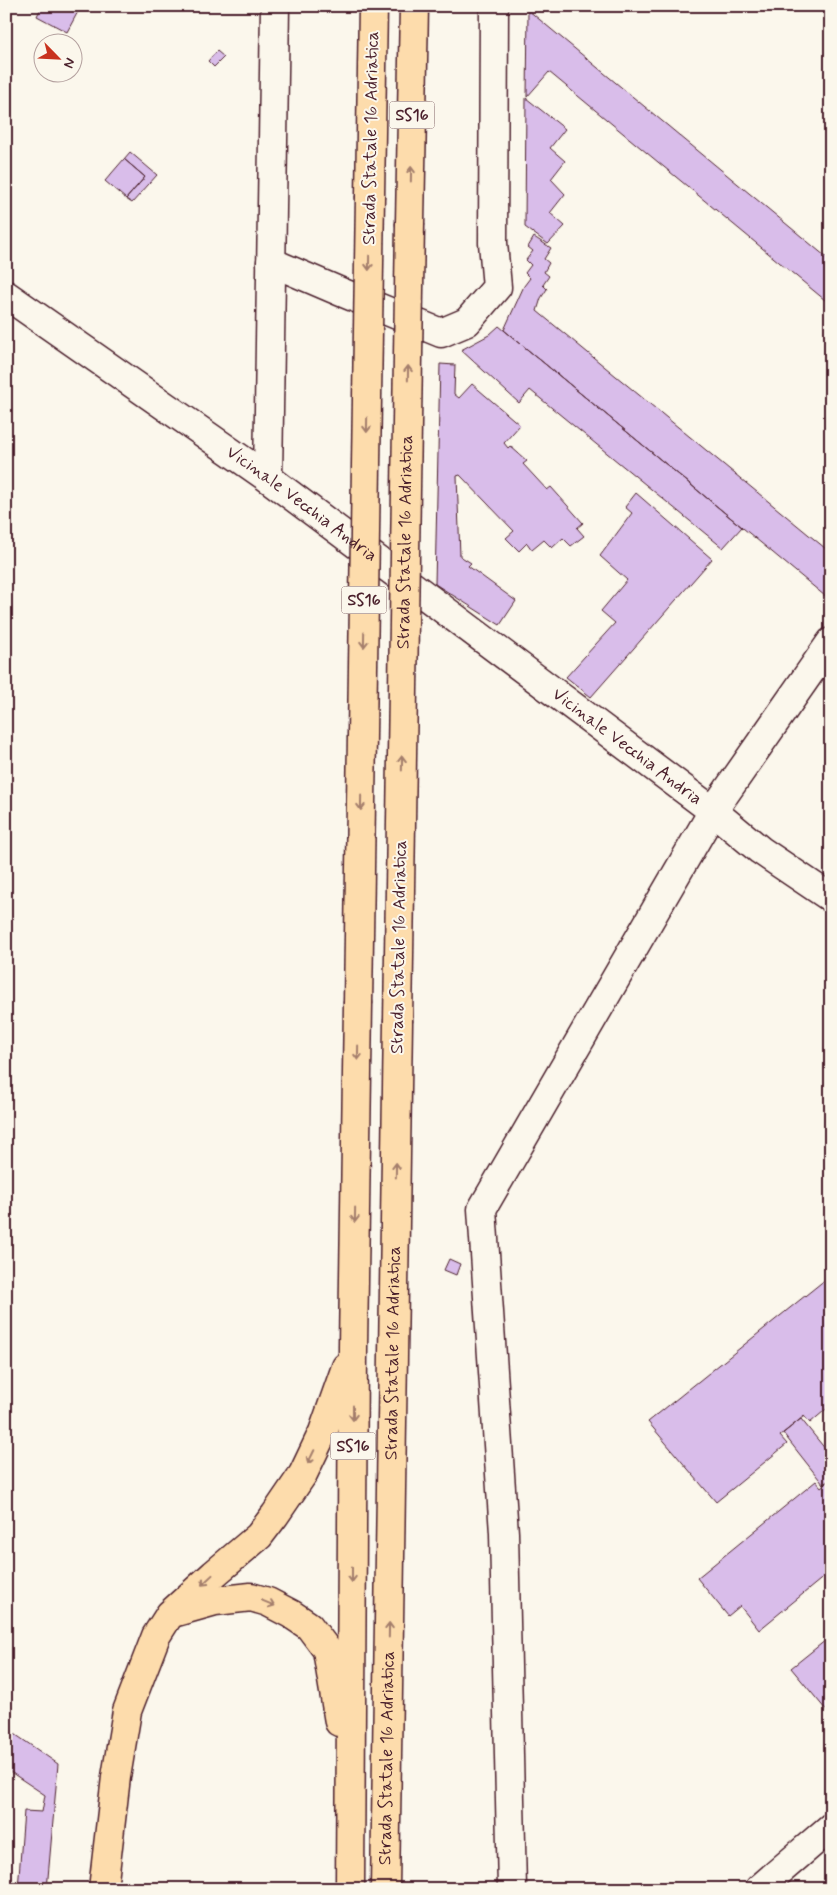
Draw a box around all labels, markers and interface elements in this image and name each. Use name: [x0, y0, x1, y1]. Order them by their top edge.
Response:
street label: Strada Statale 16 Adriatica: [357, 31, 385, 245]
north arrow: [32, 32, 82, 82]
text: N: [59, 55, 79, 71]
road number: SS16: [390, 102, 434, 128]
one-way arrow: [406, 167, 416, 183]
one-way arrow: [365, 254, 374, 270]
one-way arrow: [403, 365, 413, 382]
one-way arrow: [362, 416, 372, 433]
street label: Strada Statale 16 Adriatica: [392, 435, 419, 649]
street label: Vicinale Vecchia Andria: [221, 440, 382, 568]
road number: SS16: [342, 586, 386, 614]
one-way arrow: [359, 632, 369, 648]
street label: Vicinale Vecchia Andria: [547, 683, 707, 811]
one-way arrow: [397, 755, 407, 772]
one-way arrow: [357, 794, 366, 810]
street label: Strada Statale 16 Adriatica: [385, 840, 413, 1054]
one-way arrow: [353, 1044, 363, 1060]
one-way arrow: [391, 1162, 401, 1178]
one-way arrow: [350, 1206, 360, 1223]
street label: Strada Statale 16 Adriatica: [379, 1246, 407, 1460]
one-way arrow: [348, 1404, 358, 1420]
road number: SS16: [330, 1432, 376, 1460]
one-way arrow: [306, 1449, 315, 1464]
one-way arrow: [347, 1566, 357, 1583]
one-way arrow: [201, 1574, 213, 1586]
one-way arrow: [260, 1599, 275, 1608]
one-way arrow: [384, 1622, 394, 1638]
street label: Strada Statale 16 Adriatica: [373, 1651, 401, 1865]

